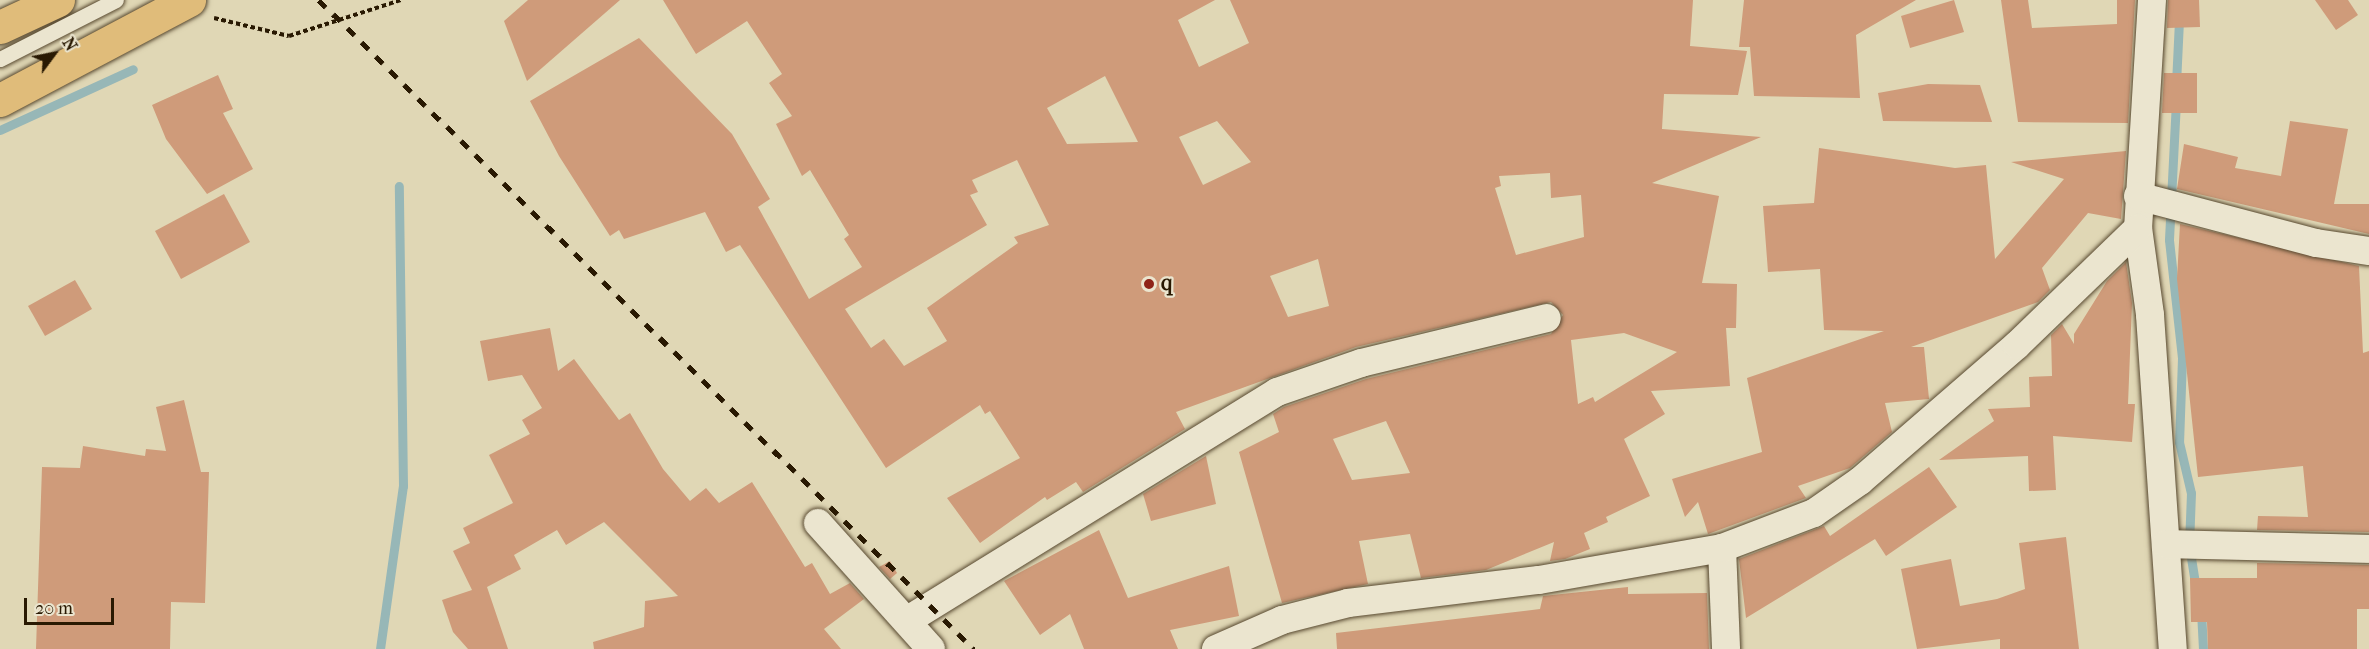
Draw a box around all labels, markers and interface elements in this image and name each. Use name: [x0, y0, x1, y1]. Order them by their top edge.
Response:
north arrow: [24, 24, 84, 84]
text: N: [58, 34, 81, 54]
place label: q: [1161, 271, 1172, 297]
marker: q: [1142, 277, 1156, 291]
scale bar: [27, 586, 117, 624]
text: 20 m: [35, 598, 73, 619]

